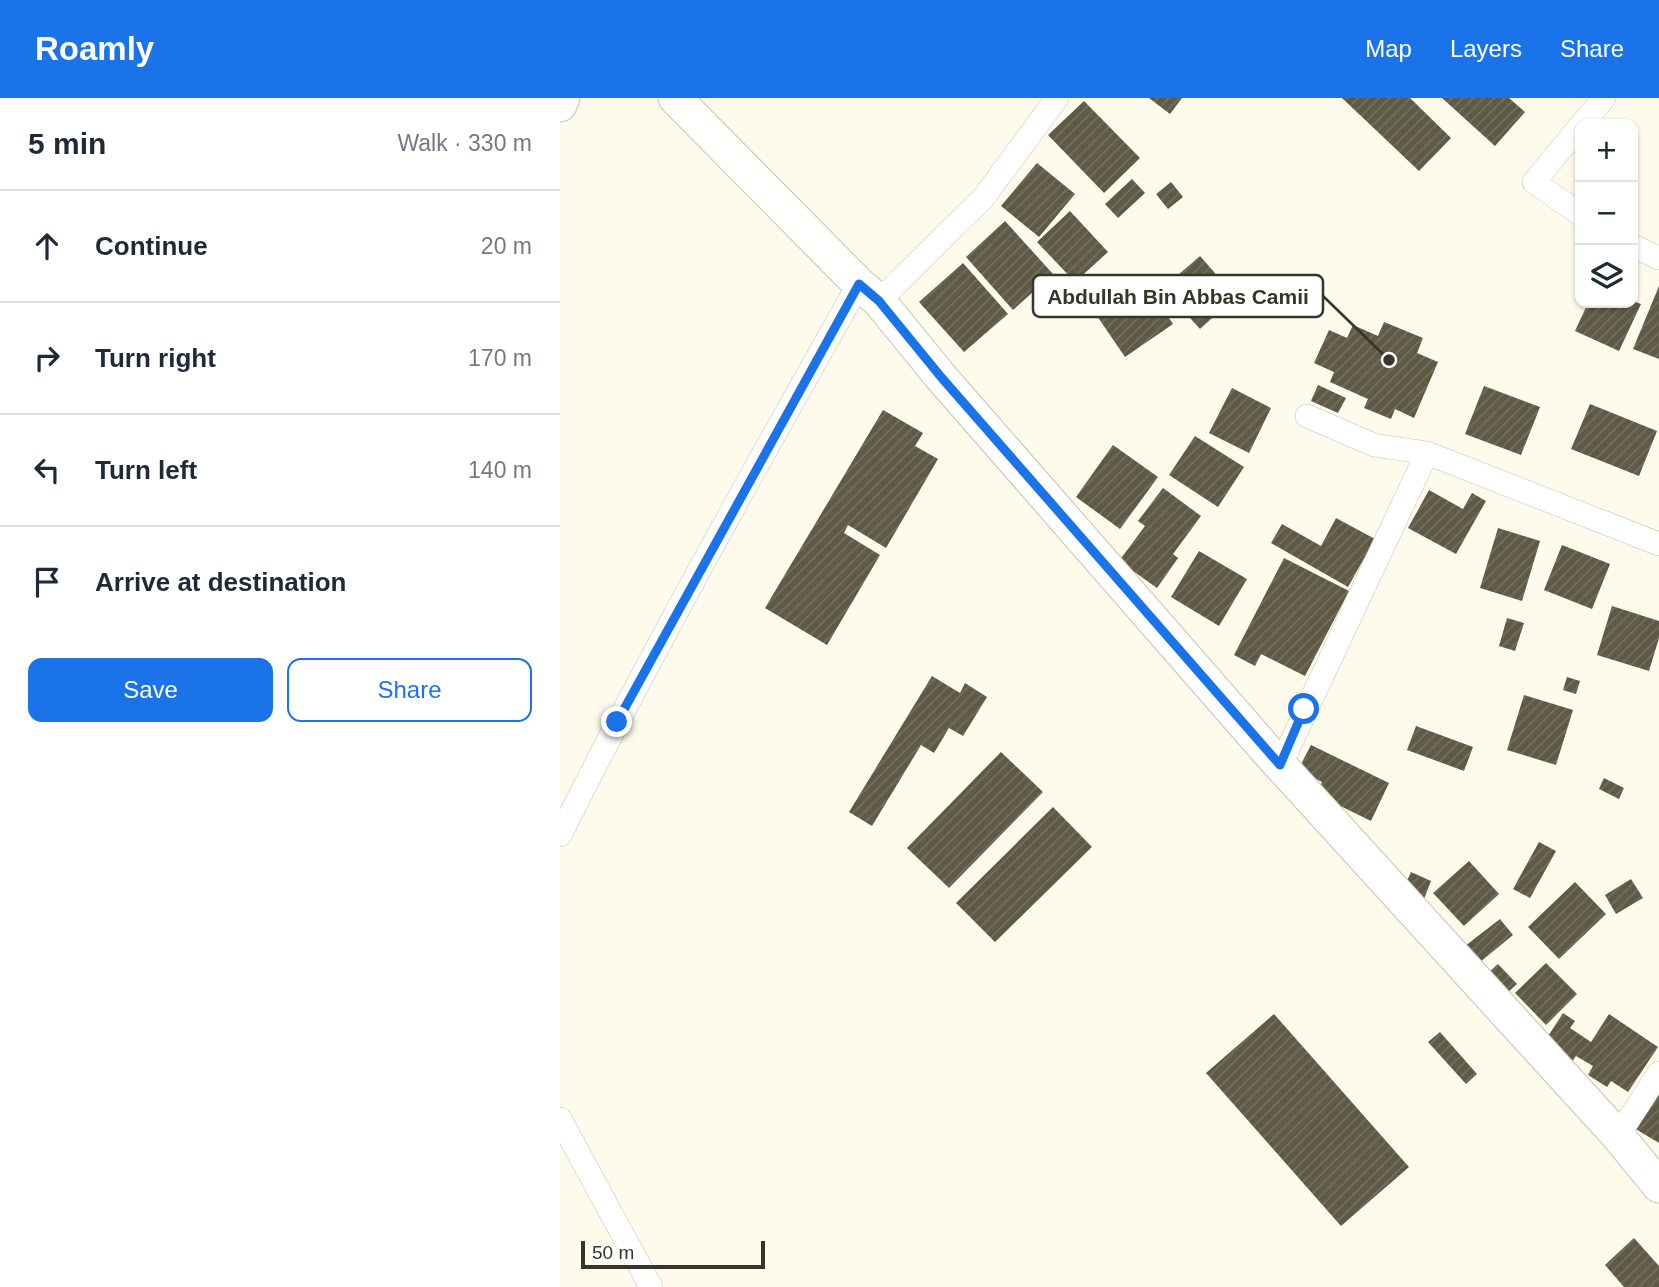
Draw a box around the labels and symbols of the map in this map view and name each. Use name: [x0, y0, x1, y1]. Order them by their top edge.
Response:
callout: Abdullah Bin Abbas Camii: [1033, 275, 1323, 317]
text: Abdullah Bin Abbas Camii: [1047, 285, 1309, 308]
route start: [1288, 693, 1319, 724]
route end: [601, 706, 632, 737]
scale bar: [581, 1238, 765, 1270]

